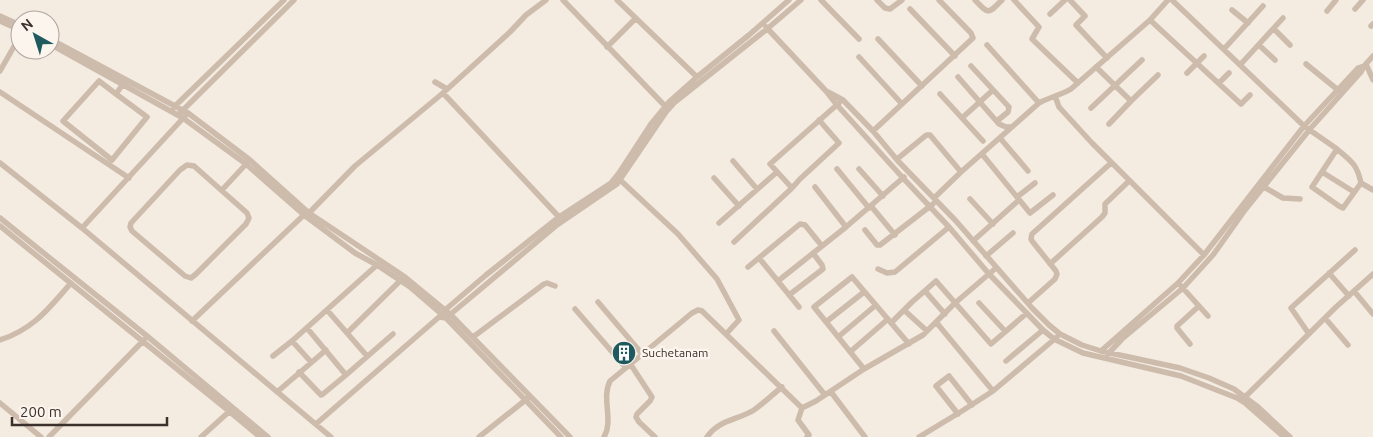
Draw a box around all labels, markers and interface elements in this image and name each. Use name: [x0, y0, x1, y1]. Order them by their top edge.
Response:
north arrow: [10, 10, 60, 60]
text: N: [18, 15, 36, 34]
building icon: Suchetanam: [611, 340, 637, 366]
place label: Suchetanam: [642, 346, 708, 359]
scale bar: [12, 394, 168, 426]
text: 200 m: [20, 403, 62, 420]

